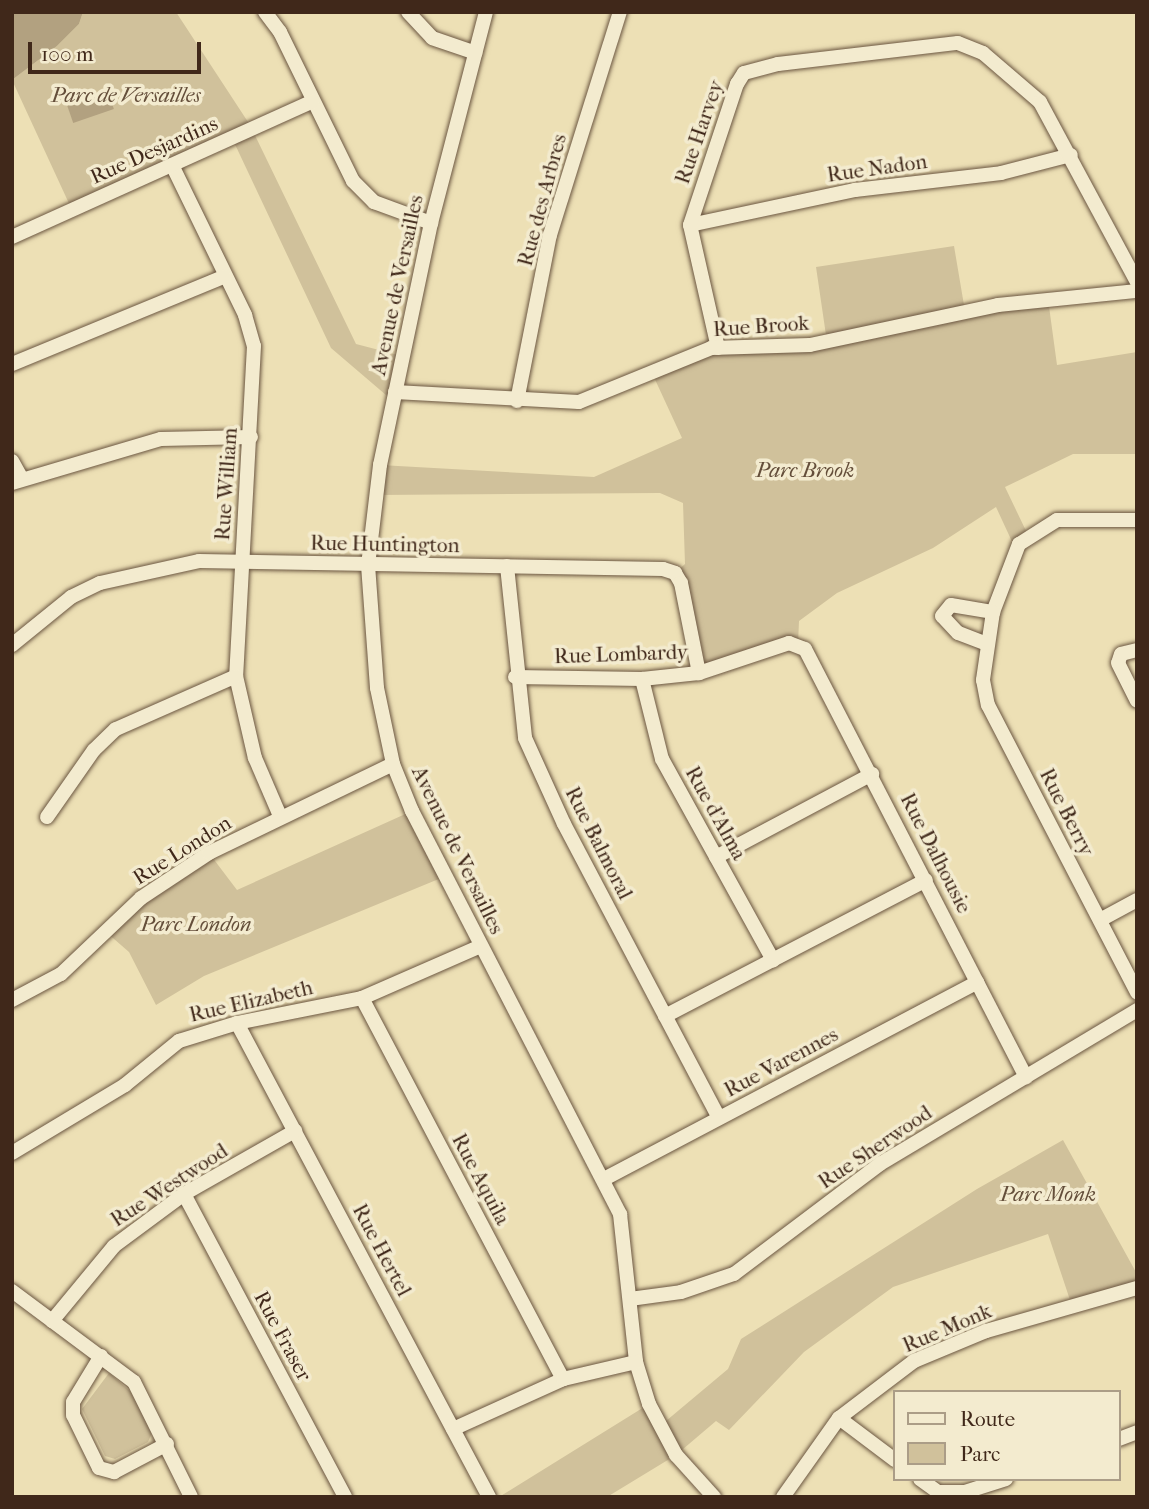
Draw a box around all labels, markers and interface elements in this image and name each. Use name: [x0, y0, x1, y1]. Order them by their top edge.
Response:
scale bar: [32, 28, 205, 72]
text: 100 m: [41, 42, 94, 66]
street label: Rue Harvey: [669, 77, 729, 187]
park label: Parc de Versailles: [51, 82, 201, 108]
street label: Rue Desjardins: [86, 111, 222, 189]
street label: Rue des Arbres: [512, 131, 572, 269]
street label: Rue Nadon: [825, 149, 929, 187]
street label: Avenue de Versailles: [366, 193, 428, 377]
street label: Rue Brook: [712, 310, 810, 342]
street label: Rue William: [209, 427, 243, 541]
park label: Parc Brook: [756, 457, 854, 483]
street label: Rue Huntington: [310, 530, 460, 558]
street label: Rue Lombardy: [554, 639, 688, 669]
street label: Avenue de Versailles: [406, 762, 510, 938]
street label: Rue d'Alma: [680, 762, 752, 864]
street label: Rue Berry: [1034, 764, 1100, 860]
street label: Rue Balmoral: [560, 782, 638, 904]
street label: Rue Dalhousie: [895, 789, 977, 917]
street label: Rue London: [128, 810, 236, 890]
park label: Parc London: [140, 911, 252, 937]
street label: Rue Elizabeth: [187, 975, 315, 1027]
street label: Rue Varennes: [720, 1021, 842, 1103]
street label: Rue Sherwood: [813, 1100, 937, 1194]
street label: Rue Aquila: [446, 1129, 516, 1229]
street label: Rue Westwood: [106, 1138, 232, 1232]
park label: Parc Monk: [1000, 1181, 1096, 1207]
street label: Rue Hertel: [347, 1200, 417, 1300]
street label: Rue Fraser: [249, 1287, 317, 1385]
street label: Rue Monk: [899, 1298, 995, 1358]
legend: [894, 1390, 1121, 1481]
text: Route: [960, 1407, 1015, 1431]
text: Parc: [960, 1442, 1000, 1466]

